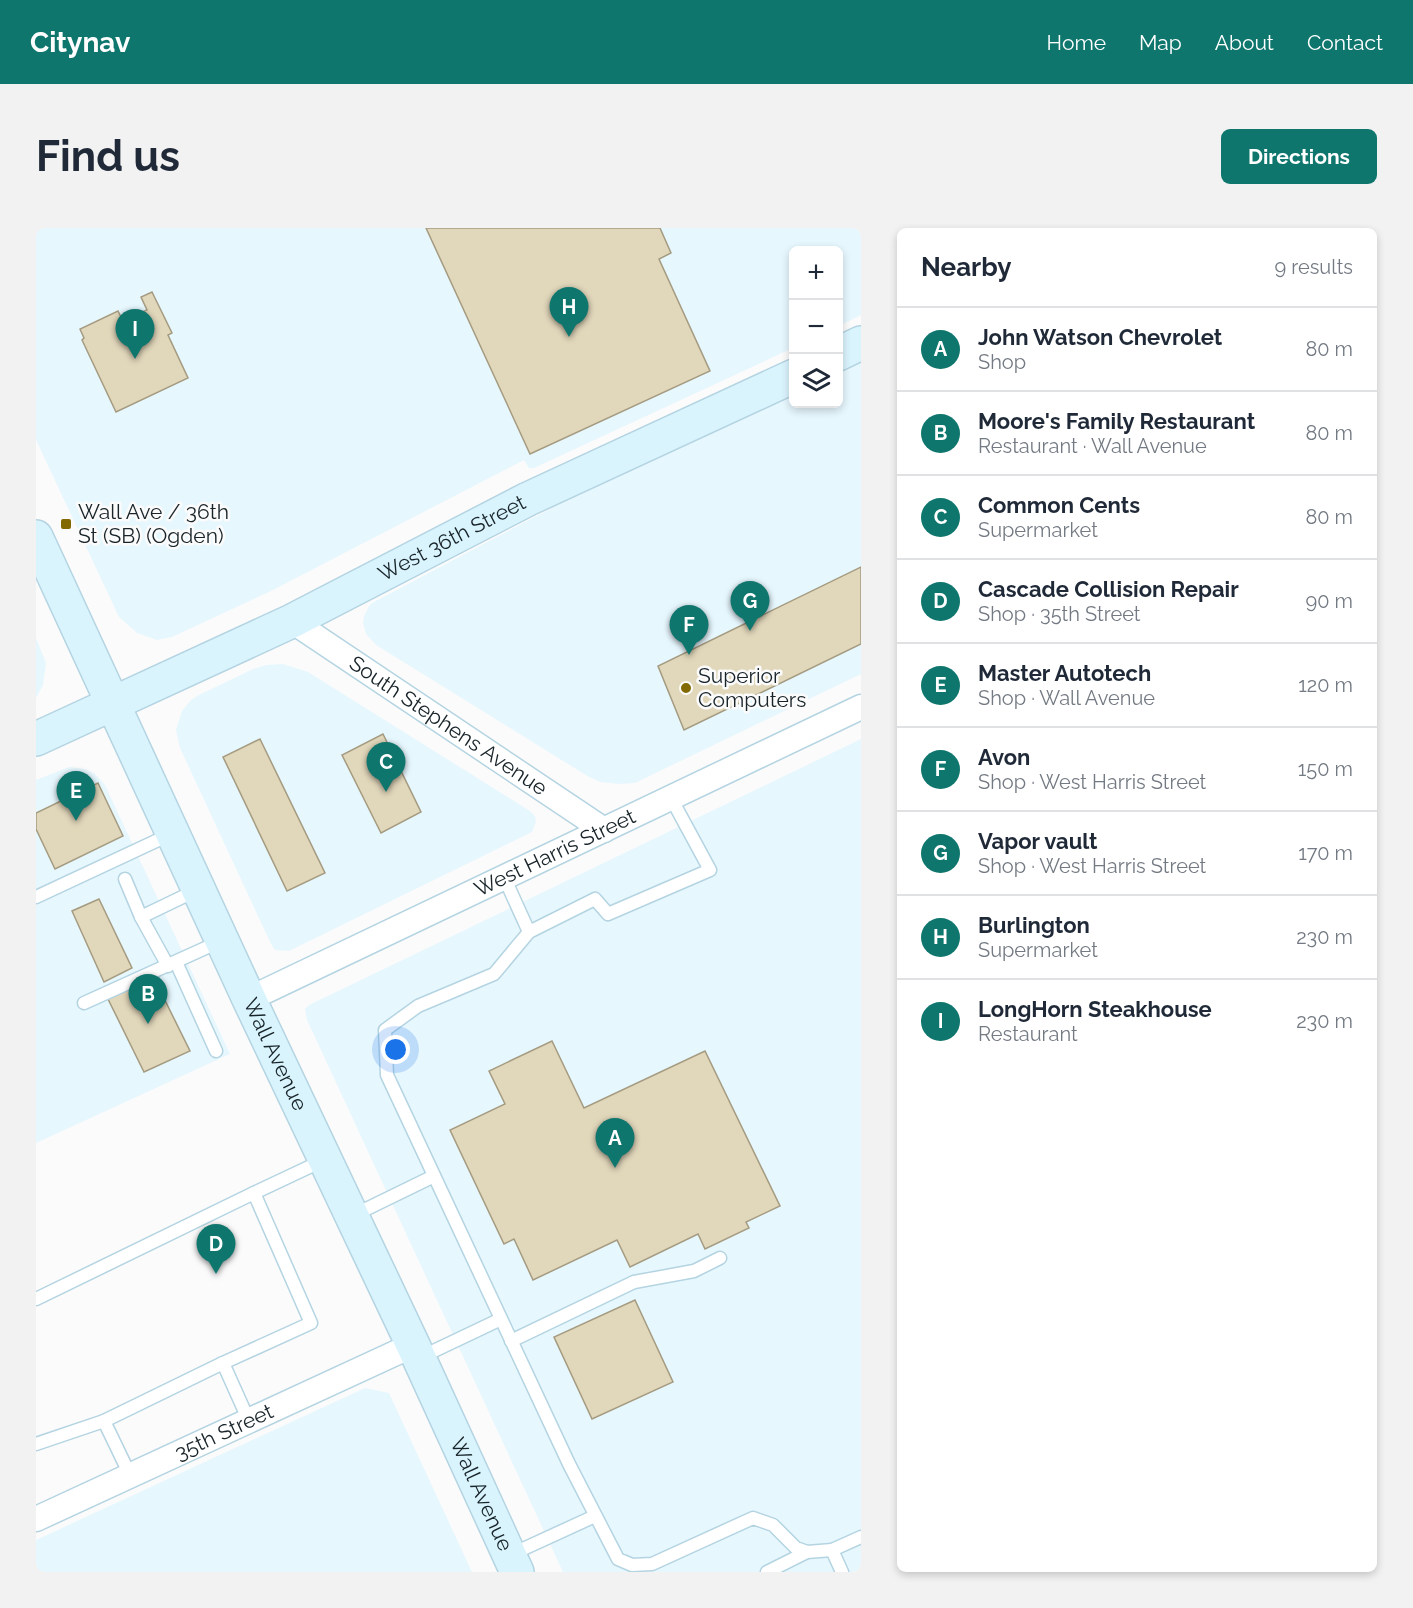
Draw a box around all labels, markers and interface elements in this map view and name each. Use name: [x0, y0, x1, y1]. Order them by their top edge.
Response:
text: Citynav: [30, 26, 130, 59]
text: Home: [1047, 30, 1106, 55]
text: Map: [1139, 30, 1182, 55]
text: About: [1215, 30, 1274, 55]
text: Contact: [1307, 30, 1383, 55]
button: Directions: [1221, 129, 1377, 184]
text: Find us: [36, 132, 180, 181]
map controls: [789, 246, 843, 408]
button: +: [789, 246, 843, 300]
text: Nearby: [921, 252, 1011, 282]
text: 9 results: [1274, 255, 1353, 279]
pin: H: [550, 288, 588, 337]
button: −: [789, 300, 843, 354]
pin: I: [116, 310, 154, 359]
text: John Watson Chevrolet: [978, 324, 1222, 350]
text: A: [934, 337, 947, 361]
text: 80 m: [1305, 337, 1353, 361]
text: Shop: [978, 350, 1026, 374]
button: layers: [789, 354, 843, 408]
text: Moore's Family Restaurant: [978, 408, 1255, 434]
text: B: [934, 421, 947, 445]
text: 80 m: [1305, 421, 1353, 445]
text: Restaurant · Wall Avenue: [978, 434, 1207, 458]
street label: West 36th Street: [374, 489, 530, 586]
text: Common Cents: [978, 492, 1140, 518]
place label: Wall Ave / 36th St (SB) (Ogden): [78, 499, 229, 548]
text: C: [934, 505, 947, 529]
text: 80 m: [1305, 505, 1353, 529]
marker: Wall Ave / 36th St (SB) (Ogden): [59, 517, 73, 531]
text: Supermarket: [978, 518, 1098, 542]
text: Cascade Collision Repair: [978, 576, 1239, 602]
pin: G: [730, 582, 770, 631]
text: D: [933, 589, 948, 613]
text: 90 m: [1306, 589, 1353, 613]
text: Shop · 35th Street: [978, 602, 1141, 626]
pin: F: [670, 606, 708, 655]
street label: South Stephens Avenue: [345, 650, 552, 800]
text: Master Autotech: [978, 660, 1151, 686]
place label: Superior Computers: [698, 663, 806, 712]
text: E: [934, 673, 947, 697]
text: 120 m: [1298, 673, 1353, 697]
marker: Superior Computers: [679, 681, 693, 695]
text: Shop · Wall Avenue: [978, 686, 1155, 710]
pin: C: [366, 742, 406, 792]
text: Avon: [978, 744, 1030, 770]
text: F: [935, 757, 946, 781]
text: 150 m: [1298, 757, 1353, 781]
text: Shop · West Harris Street: [978, 770, 1206, 794]
pin: E: [56, 772, 96, 821]
street label: West Harris Street: [470, 804, 639, 902]
text: Vapor vault: [978, 828, 1098, 854]
text: G: [933, 841, 948, 865]
text: 170 m: [1298, 841, 1353, 865]
text: Shop · West Harris Street: [978, 854, 1206, 878]
text: Burlington: [978, 912, 1090, 938]
text: H: [933, 925, 948, 949]
text: 230 m: [1296, 925, 1353, 949]
text: Supermarket: [978, 938, 1098, 962]
pin: B: [128, 974, 168, 1024]
street label: Wall Avenue: [238, 994, 313, 1114]
text: LongHorn Steakhouse: [978, 996, 1212, 1022]
text: I: [938, 1009, 943, 1033]
text: 230 m: [1296, 1009, 1353, 1033]
text: Restaurant: [978, 1022, 1078, 1046]
your location: [381, 1035, 410, 1064]
pin: A: [596, 1118, 634, 1168]
pin: D: [196, 1224, 236, 1274]
street label: 35th Street: [171, 1398, 277, 1465]
street label: Wall Avenue: [445, 1434, 519, 1555]

